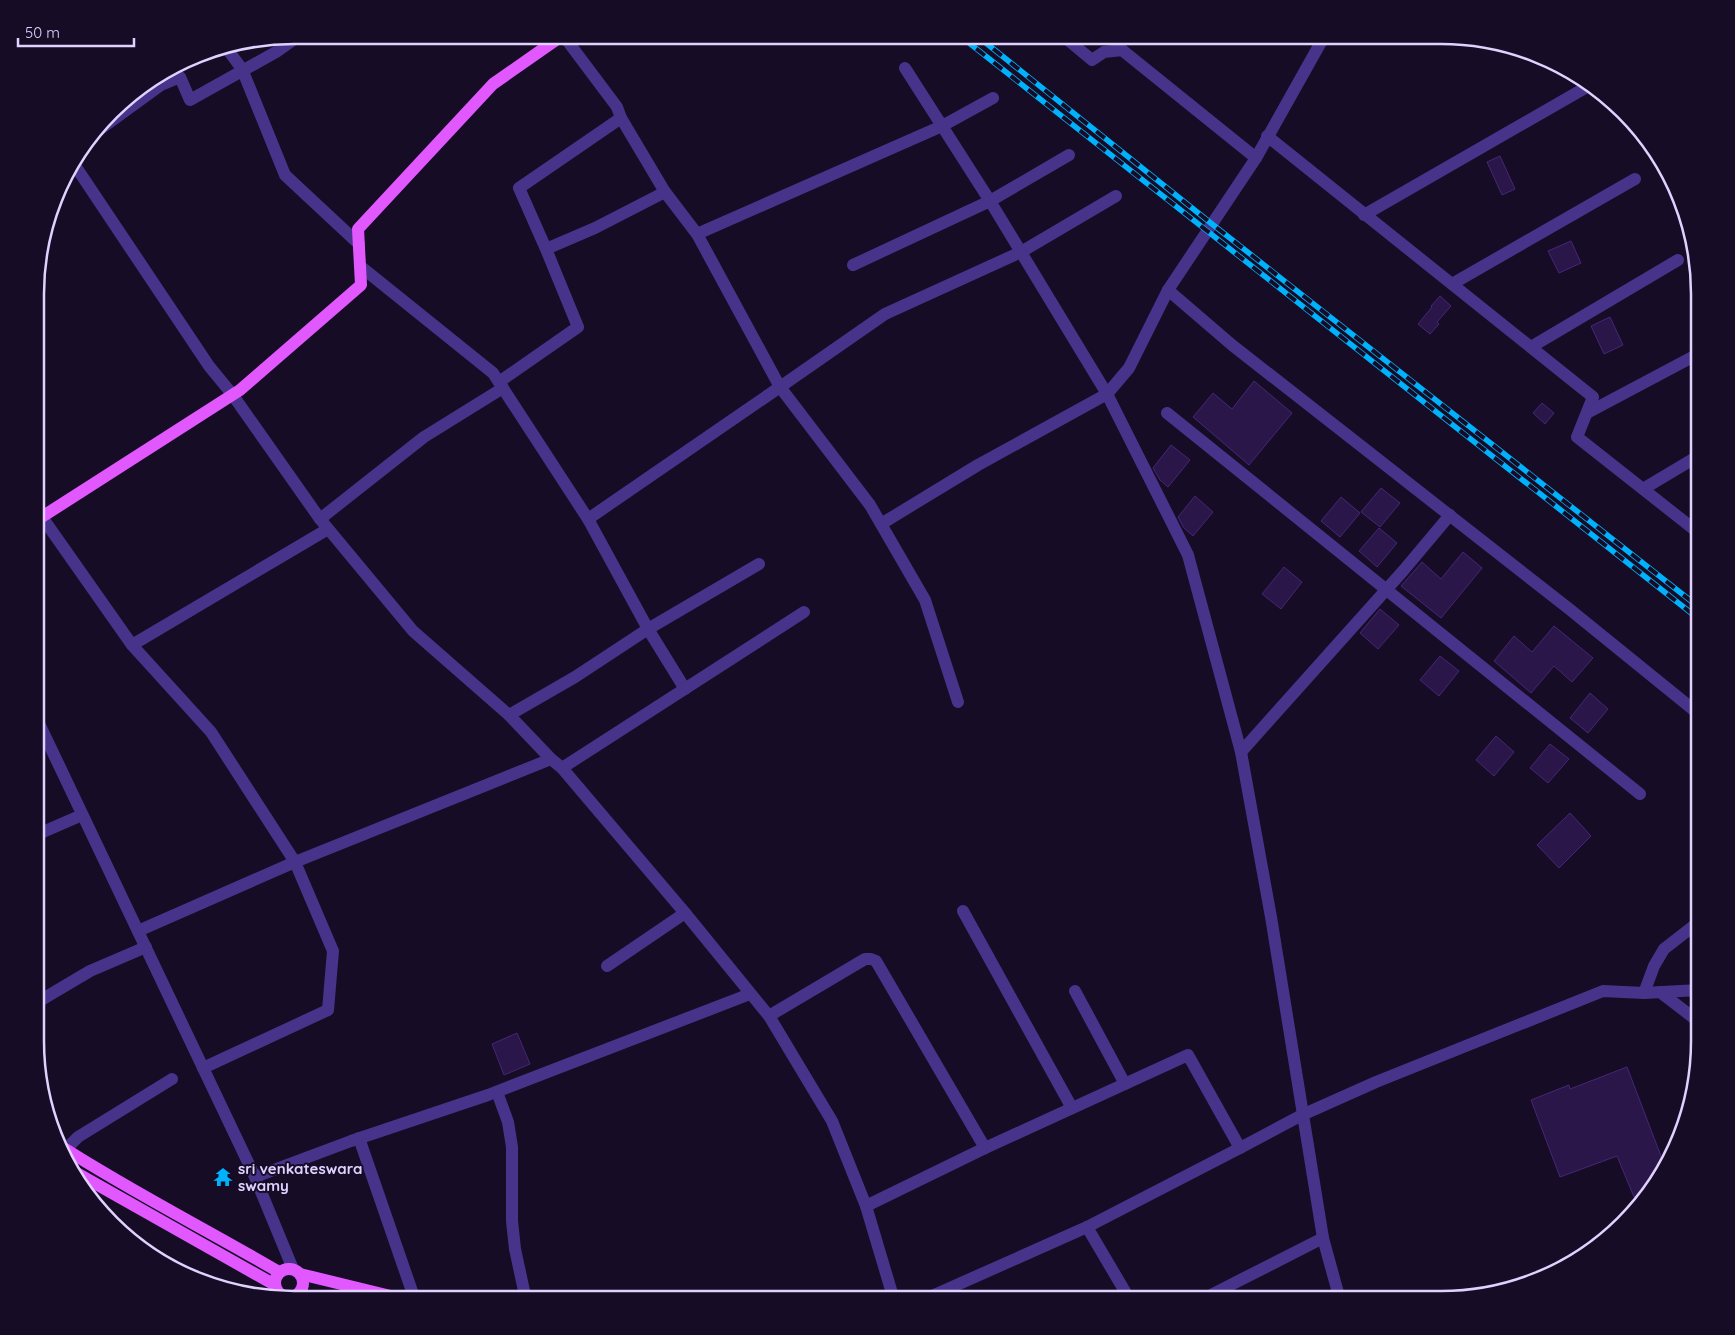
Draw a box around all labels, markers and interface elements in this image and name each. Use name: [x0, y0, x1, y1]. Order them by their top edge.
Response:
scale bar: [18, 15, 134, 47]
text: 50 m: [25, 23, 60, 42]
place label: sri venkateswara swamy: [238, 1159, 362, 1195]
temple icon: sri venkateswara swamy: [212, 1166, 234, 1188]

